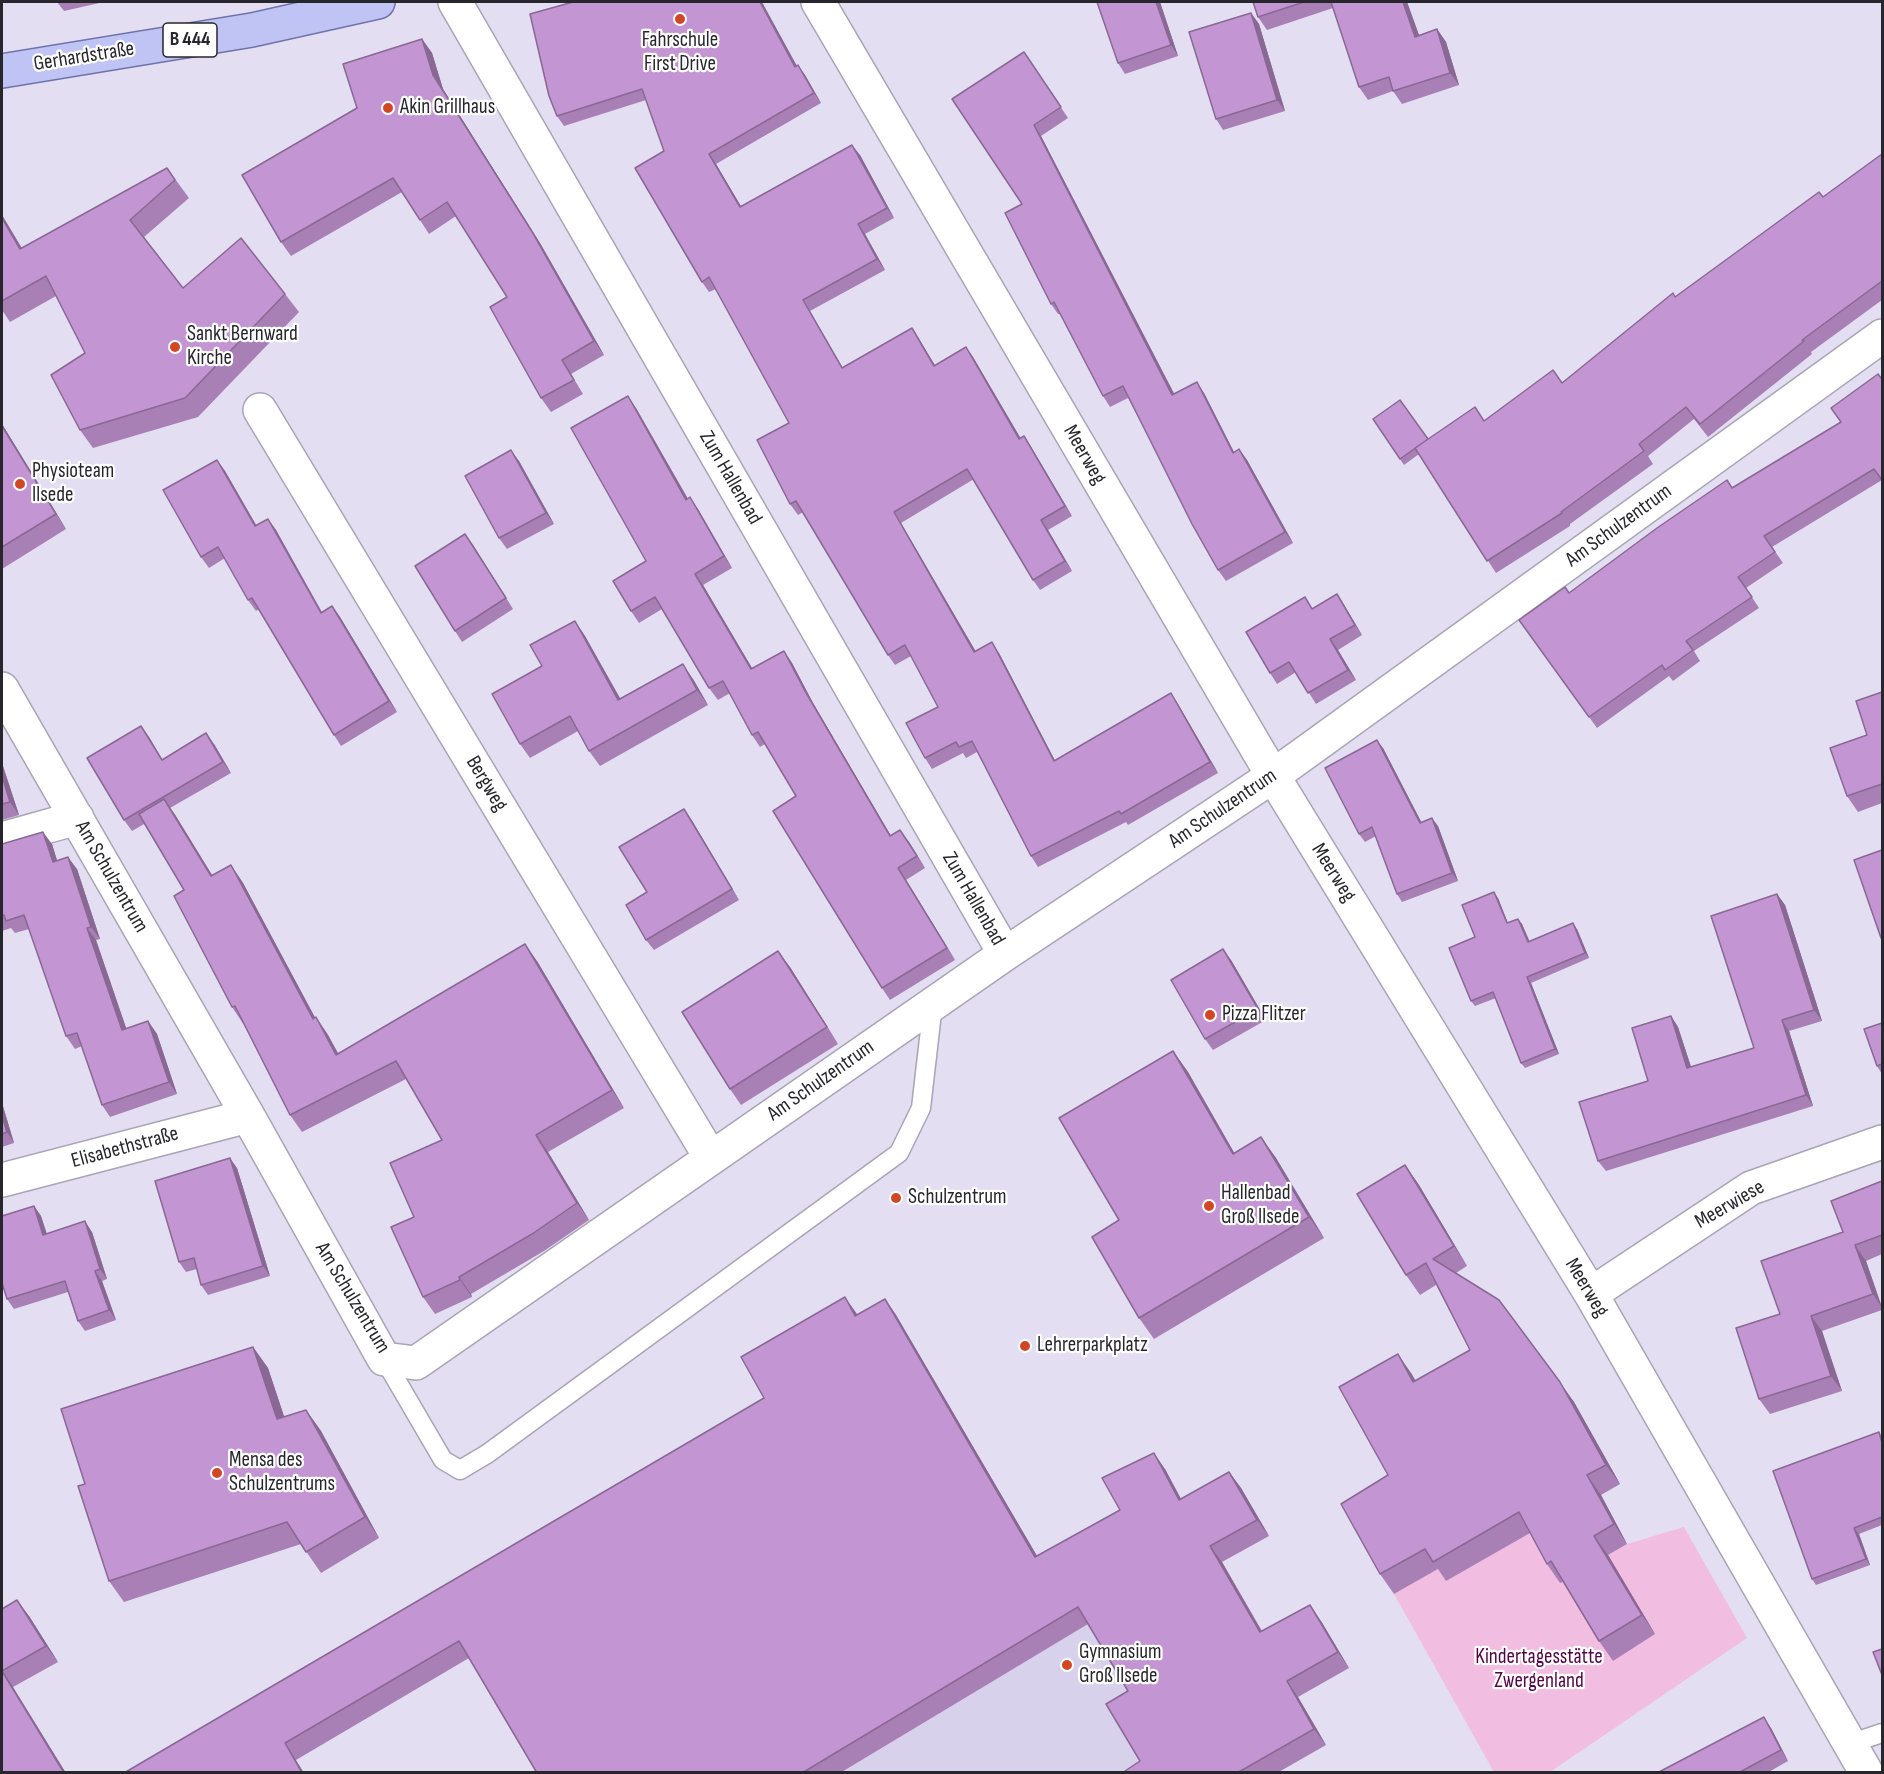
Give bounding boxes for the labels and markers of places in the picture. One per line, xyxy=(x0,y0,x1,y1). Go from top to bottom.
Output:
marker: Fahrschule First Drive xyxy=(673,12,687,26)
place label: Fahrschule First Drive xyxy=(642,28,718,78)
place label: Akin Grillhaus xyxy=(400,95,495,121)
marker: Akin Grillhaus xyxy=(381,101,395,115)
place label: Sankt Bernward Kirche xyxy=(187,322,298,372)
marker: Sankt Bernward Kirche xyxy=(168,340,182,354)
place label: Physioteam Ilsede xyxy=(32,459,114,509)
marker: Physioteam Ilsede xyxy=(13,477,27,491)
place label: Pizza Flitzer xyxy=(1222,1002,1306,1028)
marker: Pizza Flitzer xyxy=(1203,1008,1217,1022)
place label: Hallenbad Groß Ilsede xyxy=(1221,1181,1299,1231)
place label: Schulzentrum xyxy=(908,1185,1007,1211)
marker: Schulzentrum xyxy=(889,1191,903,1205)
marker: Hallenbad Groß Ilsede xyxy=(1202,1199,1216,1213)
place label: Lehrerparkplatz xyxy=(1037,1333,1148,1359)
marker: Lehrerparkplatz xyxy=(1018,1339,1032,1353)
place label: Mensa des Schulzentrums xyxy=(229,1448,335,1498)
marker: Mensa des Schulzentrums xyxy=(210,1466,224,1480)
place label: Gymnasium Groß Ilsede xyxy=(1079,1640,1162,1690)
marker: Gymnasium Groß Ilsede xyxy=(1060,1658,1074,1672)

